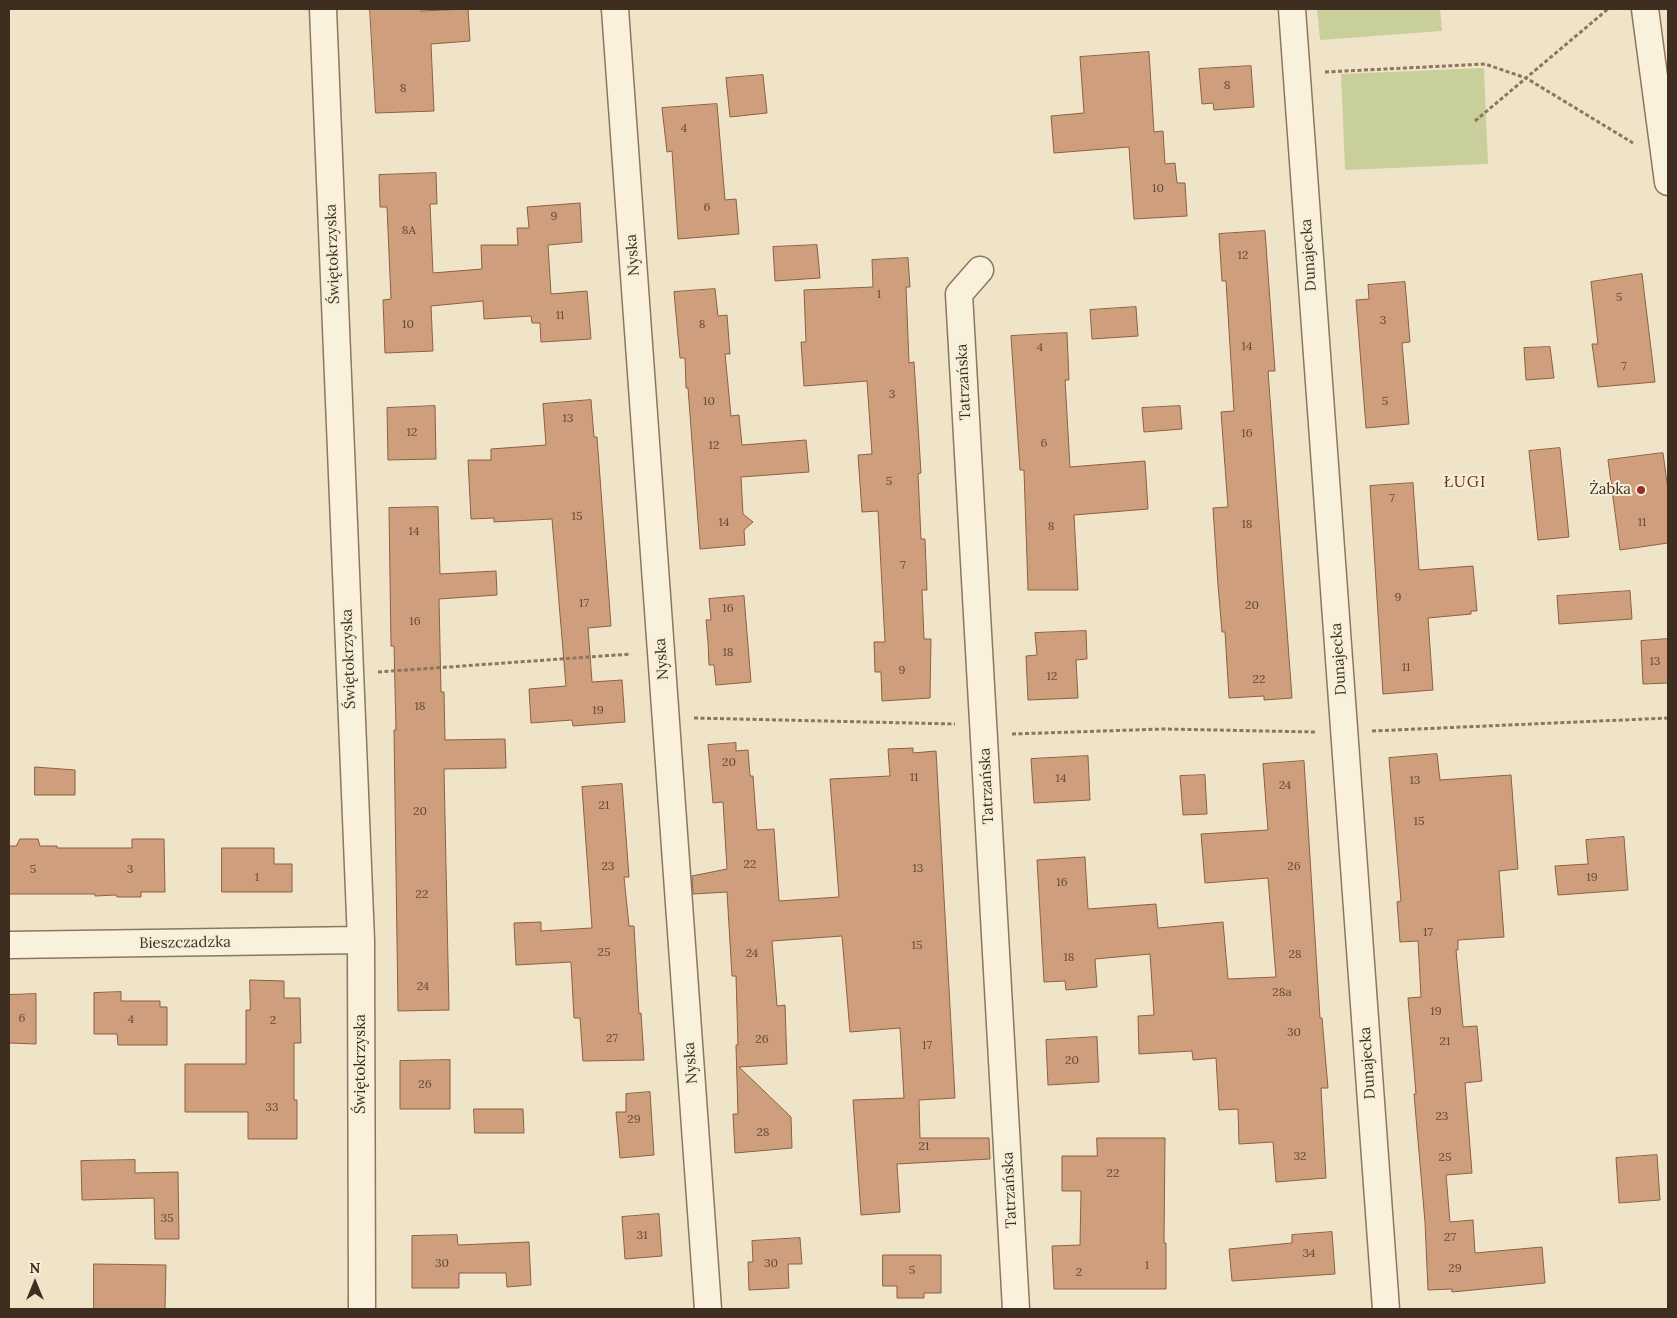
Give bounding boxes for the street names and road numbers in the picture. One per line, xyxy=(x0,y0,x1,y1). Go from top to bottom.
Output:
street label: Świętokrzyska xyxy=(322,204,344,304)
street label: Dunajecka xyxy=(1297,218,1321,292)
street label: Nyska xyxy=(623,233,643,277)
street label: Tatrzańska xyxy=(953,343,975,421)
street label: Świętokrzyska xyxy=(338,609,360,709)
street label: Dunajecka xyxy=(1327,622,1351,696)
street label: Nyska xyxy=(652,637,672,681)
street label: Tatrzańska xyxy=(976,747,998,825)
street label: Bieszczadzka xyxy=(139,933,231,953)
street label: Świętokrzyska xyxy=(352,1014,370,1114)
street label: Dunajecka xyxy=(1356,1026,1380,1100)
street label: Nyska xyxy=(681,1041,701,1085)
street label: Tatrzańska xyxy=(999,1151,1021,1229)

